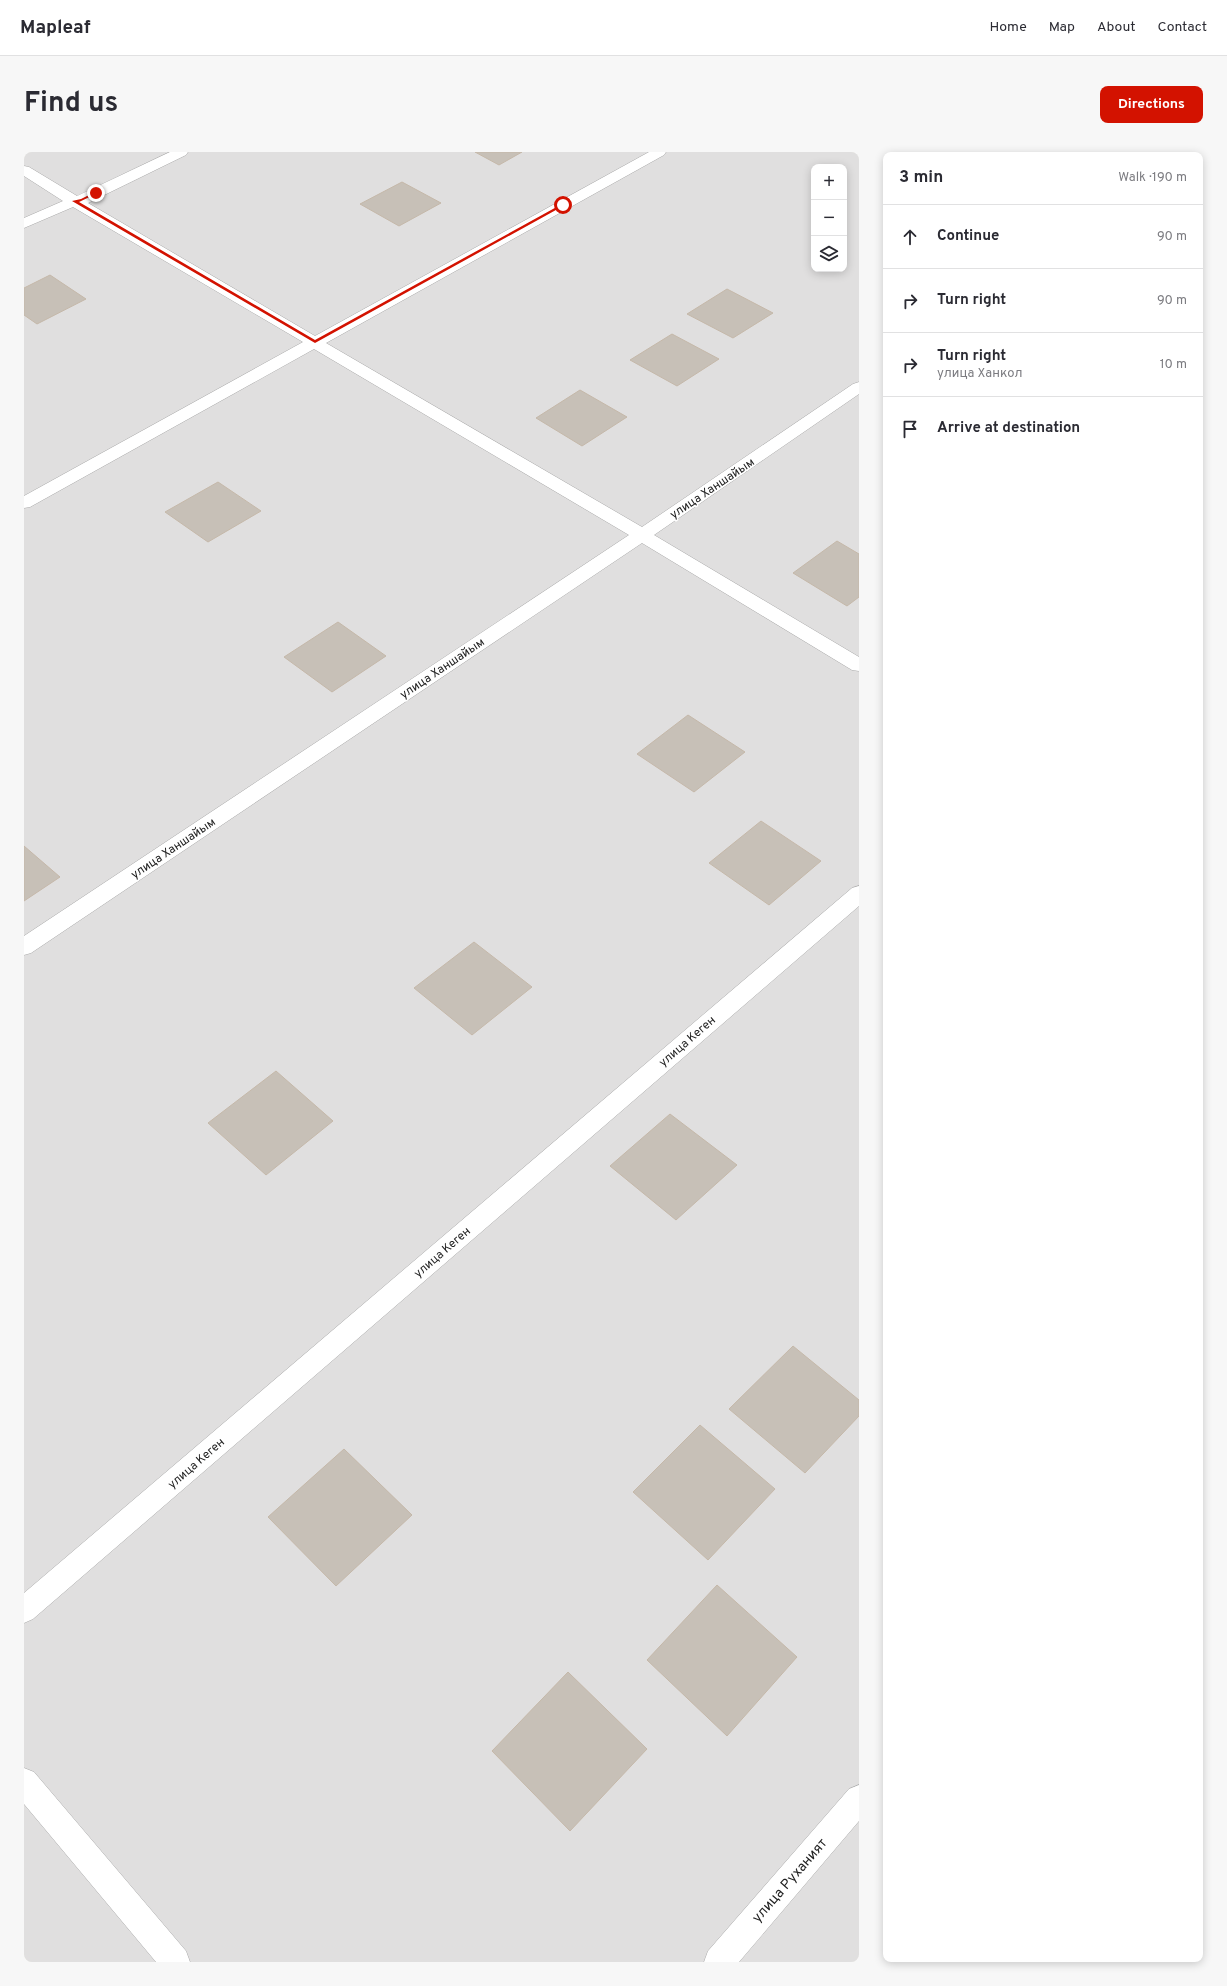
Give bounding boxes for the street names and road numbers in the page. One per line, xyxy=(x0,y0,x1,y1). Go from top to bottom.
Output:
street label: улица Ханшайым xyxy=(667,455,758,523)
street label: улица Ханшайым xyxy=(397,635,488,703)
street label: улица Ханшайым xyxy=(128,815,219,883)
street label: улица Кеген xyxy=(656,1013,719,1071)
street label: улица Кеген xyxy=(411,1224,474,1282)
street label: улица Кеген xyxy=(165,1435,228,1493)
street label: улица Руханият xyxy=(749,1835,831,1927)

